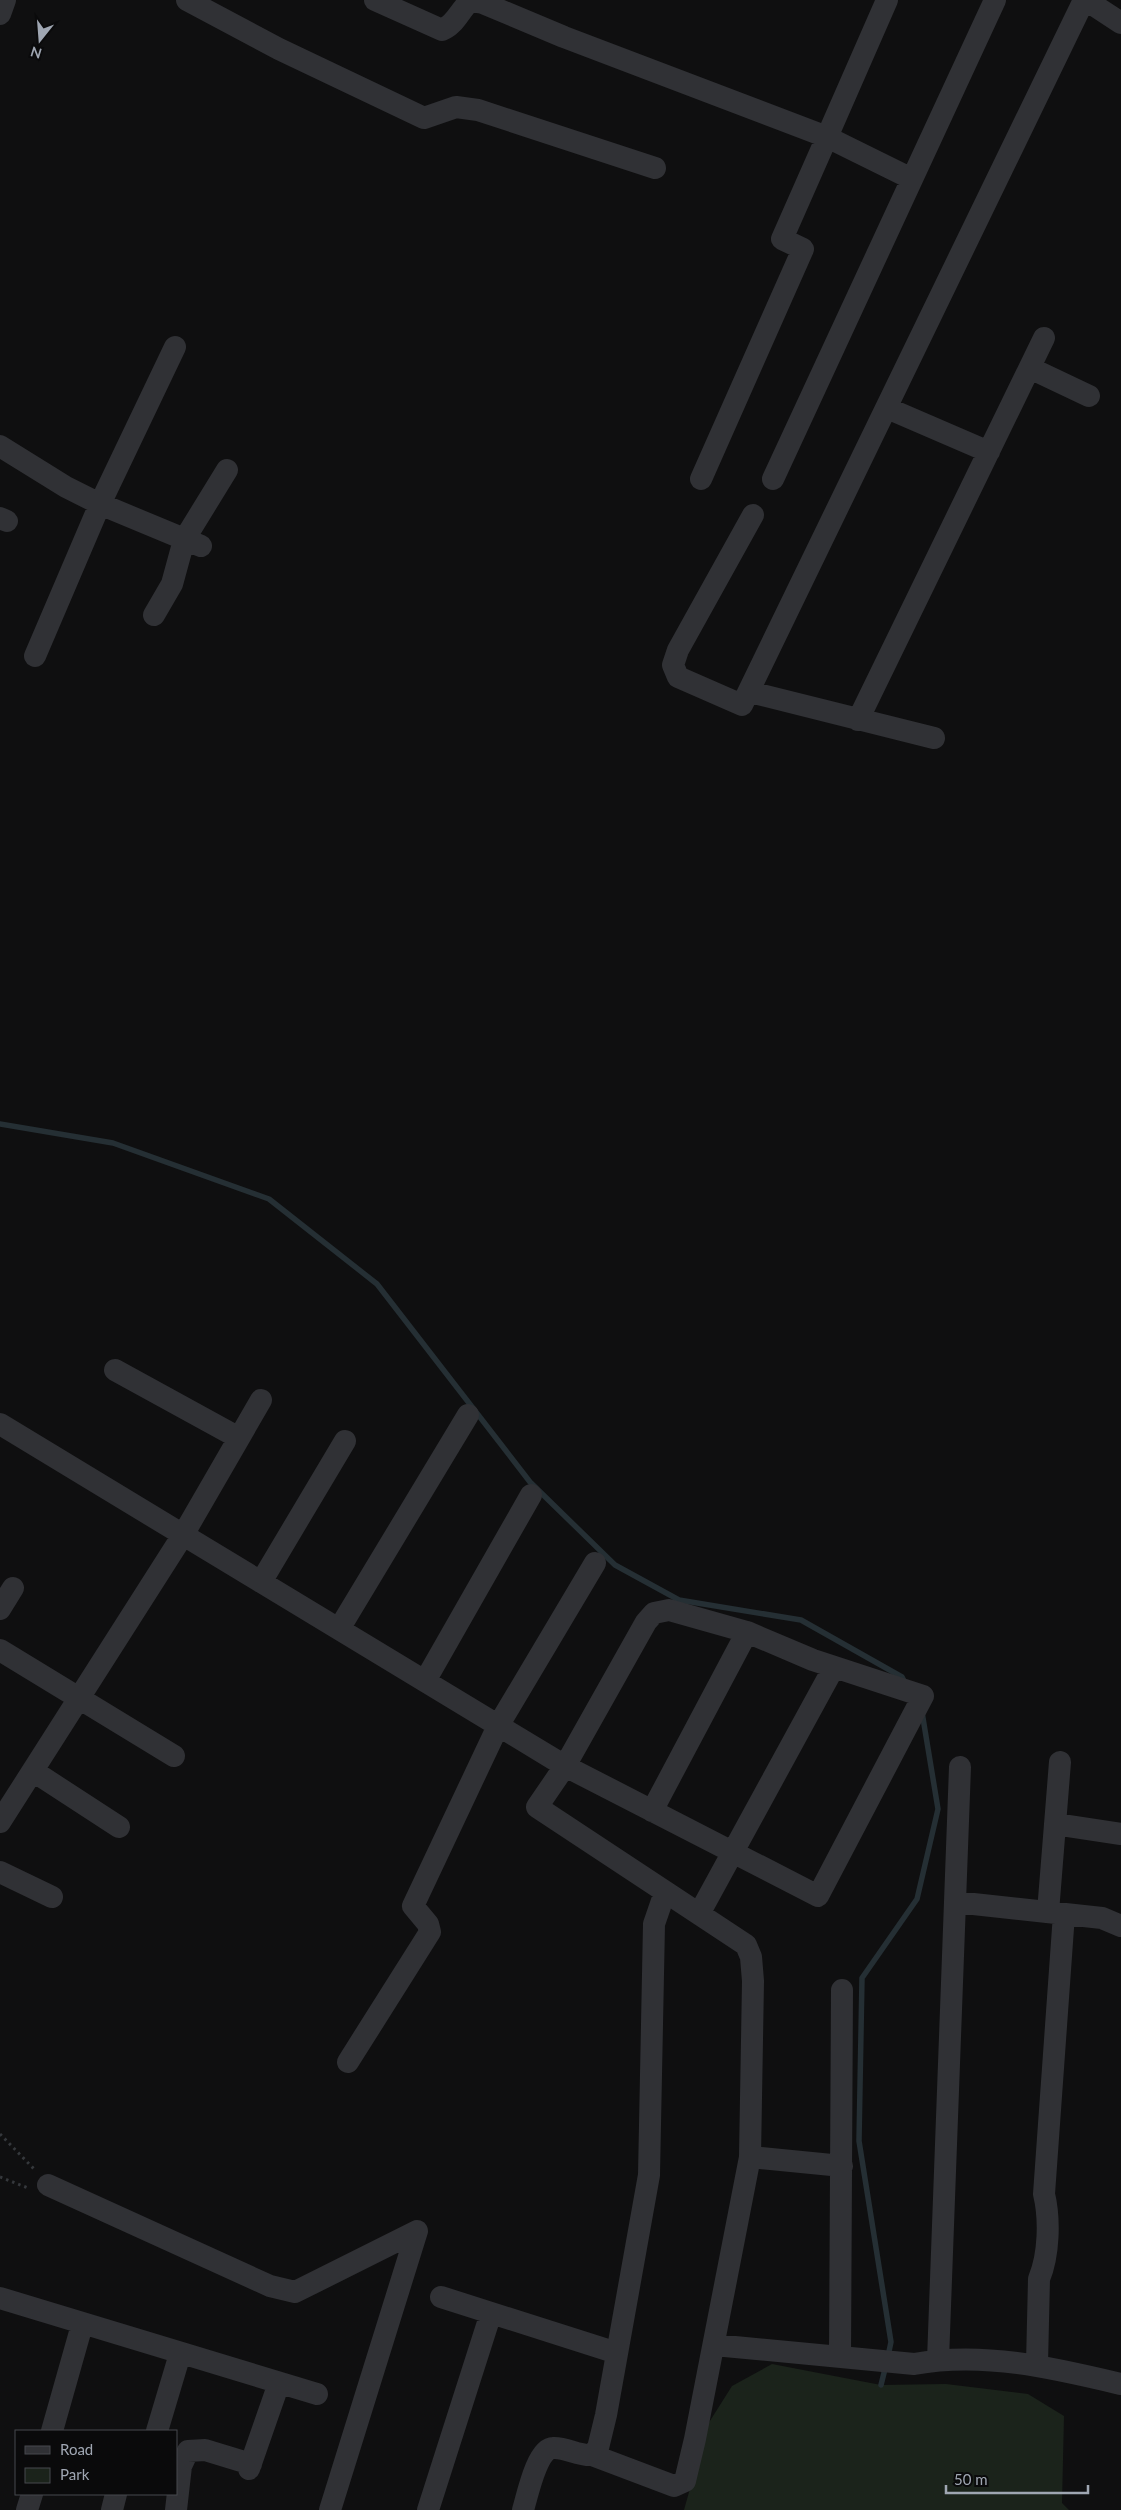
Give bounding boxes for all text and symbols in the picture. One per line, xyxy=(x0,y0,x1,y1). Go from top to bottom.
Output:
north arrow xyxy=(15,15,65,65)
text: N xyxy=(28,43,44,63)
legend xyxy=(15,2430,178,2495)
text: Road xyxy=(60,2440,93,2458)
scale bar xyxy=(946,2462,1088,2494)
text: Park xyxy=(60,2465,90,2483)
text: 50 m xyxy=(954,2470,988,2488)

